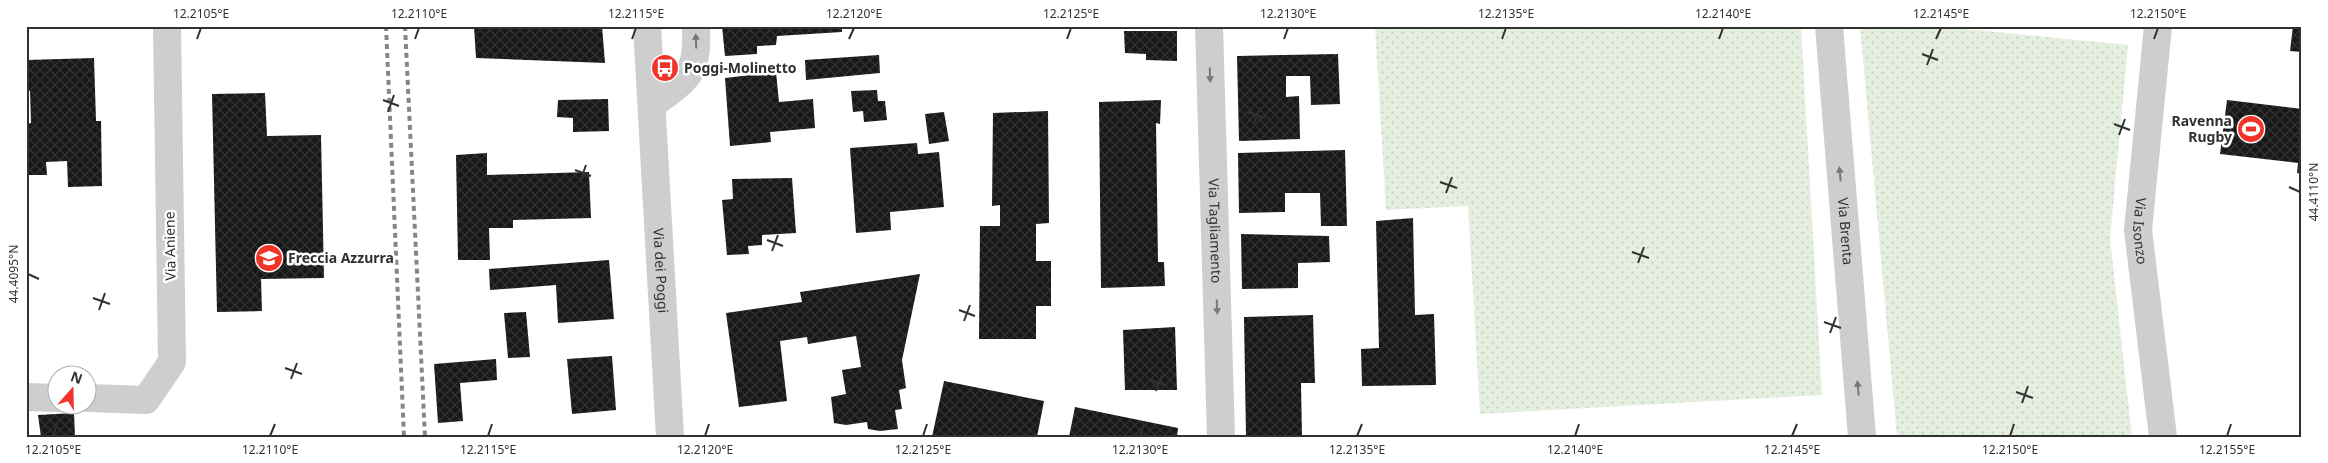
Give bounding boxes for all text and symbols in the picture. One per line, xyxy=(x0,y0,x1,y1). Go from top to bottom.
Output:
text: 12.2105°E xyxy=(173,5,229,22)
text: 12.2110°E xyxy=(391,5,447,22)
text: 12.2115°E xyxy=(608,5,664,22)
text: 12.2120°E xyxy=(826,5,882,22)
text: 12.2125°E xyxy=(1043,5,1099,22)
text: 12.2130°E xyxy=(1260,5,1316,22)
text: 12.2135°E xyxy=(1478,5,1534,22)
text: 12.2140°E xyxy=(1695,5,1751,22)
text: 12.2145°E xyxy=(1913,5,1969,22)
text: 12.2150°E xyxy=(2130,5,2186,22)
one-way arrow xyxy=(692,33,700,49)
bus stop icon: Poggi-Molinetto xyxy=(650,53,680,83)
place label: Poggi-Molinetto xyxy=(684,58,797,77)
one-way arrow xyxy=(1207,67,1215,83)
place label: Ravenna Rugby xyxy=(2171,111,2232,146)
sports icon: Ravenna Rugby xyxy=(2236,114,2266,144)
text: 44.4110°N xyxy=(2305,163,2322,221)
one-way arrow xyxy=(1836,166,1844,182)
street label: Via Tagliamento xyxy=(1204,178,1227,284)
street label: Via Brenta xyxy=(1834,197,1858,266)
street label: Via Isonzo xyxy=(2129,197,2152,265)
street label: Via Aniene xyxy=(159,211,180,281)
street label: Via dei Poggi xyxy=(649,228,673,314)
school or university icon: Freccia Azzurra xyxy=(254,243,284,273)
text: 44.4095°N xyxy=(5,245,22,303)
place label: Freccia Azzurra xyxy=(288,248,394,267)
one-way arrow xyxy=(1213,300,1221,316)
north arrow xyxy=(48,366,98,416)
text: N xyxy=(68,366,85,388)
one-way arrow xyxy=(1853,380,1861,396)
text: 12.2105°E xyxy=(25,441,81,458)
text: 12.2110°E xyxy=(242,441,298,458)
text: 12.2115°E xyxy=(460,441,516,458)
text: 12.2120°E xyxy=(677,441,733,458)
text: 12.2125°E xyxy=(895,441,951,458)
text: 12.2130°E xyxy=(1112,441,1168,458)
text: 12.2135°E xyxy=(1329,441,1385,458)
text: 12.2140°E xyxy=(1547,441,1603,458)
text: 12.2145°E xyxy=(1764,441,1820,458)
text: 12.2150°E xyxy=(1982,441,2038,458)
text: 12.2155°E xyxy=(2199,441,2255,458)

